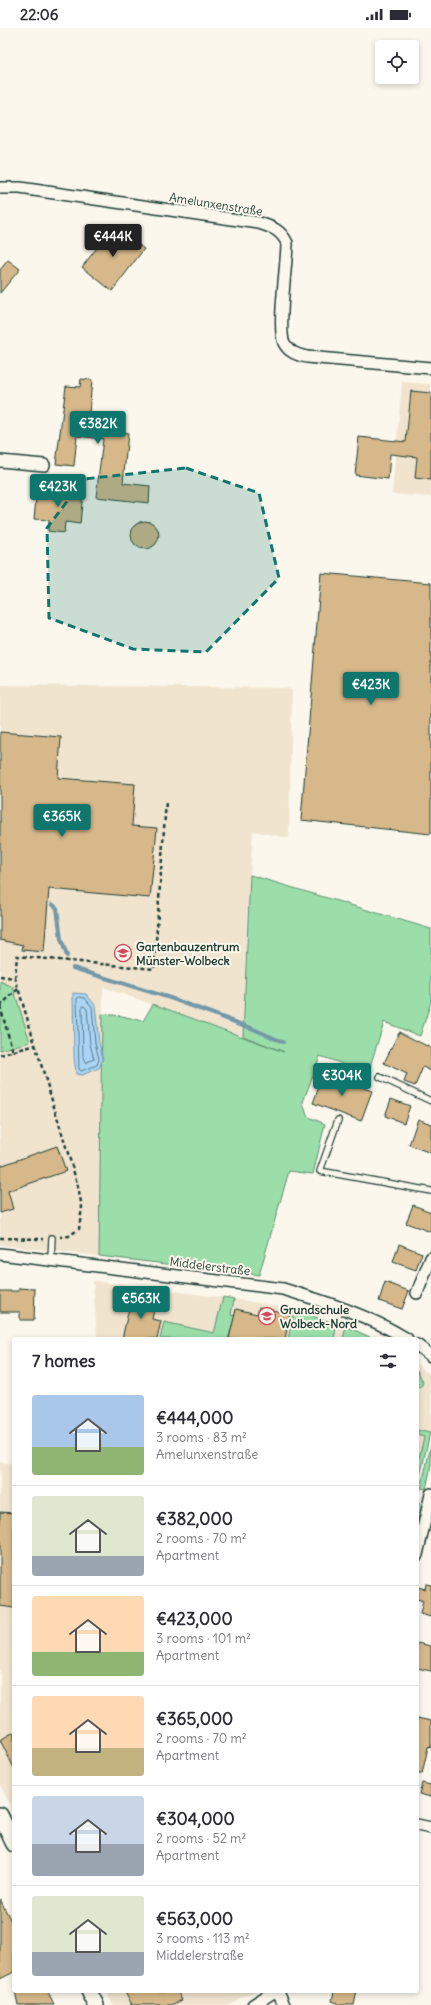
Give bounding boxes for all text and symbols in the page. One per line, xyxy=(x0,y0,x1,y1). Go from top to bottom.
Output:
text: 22:06 xyxy=(20,5,58,24)
map controls xyxy=(375,40,419,84)
button: locate xyxy=(375,40,419,84)
street label: Amelunxenstraße xyxy=(168,189,264,219)
pin: €444K xyxy=(85,224,141,258)
text: €444K xyxy=(94,228,132,245)
pin: €382K xyxy=(70,411,126,445)
text: €382K xyxy=(79,415,117,432)
pin: €423K xyxy=(30,474,86,508)
text: €423K xyxy=(39,478,77,495)
pin: €423K xyxy=(343,672,399,706)
text: €423K xyxy=(352,676,390,693)
pin: €365K xyxy=(34,804,90,838)
text: €365K xyxy=(43,808,81,825)
place label: Gartenbauzentrum Münster-Wolbeck xyxy=(136,939,240,968)
school or university icon: Gartenbauzentrum Münster-Wolbeck xyxy=(113,943,133,963)
pin: €304K xyxy=(314,1063,370,1097)
text: €304K xyxy=(322,1067,362,1084)
street label: Middelerstraße xyxy=(169,1254,251,1278)
pin: €563K xyxy=(113,1286,169,1320)
text: €563K xyxy=(122,1290,160,1307)
place label: Grundschule Wolbeck-Nord xyxy=(280,1302,357,1331)
school or university icon: Grundschule Wolbeck-Nord xyxy=(257,1306,277,1326)
text: 7 homes xyxy=(32,1350,96,1372)
icon: filters xyxy=(377,1350,399,1372)
text: €444,000 xyxy=(156,1407,233,1429)
icon: home xyxy=(64,1411,112,1459)
text: 3 rooms · 83 m² xyxy=(156,1429,247,1446)
text: Amelunxenstraße xyxy=(156,1446,258,1463)
text: €382,000 xyxy=(156,1508,233,1530)
icon: home xyxy=(64,1512,112,1560)
text: 2 rooms · 70 m² xyxy=(156,1530,247,1547)
text: Apartment xyxy=(156,1547,219,1564)
text: €423,000 xyxy=(156,1608,233,1630)
icon: home xyxy=(64,1612,112,1660)
text: 3 rooms · 101 m² xyxy=(156,1630,251,1647)
text: Apartment xyxy=(156,1647,219,1664)
text: €365,000 xyxy=(156,1708,233,1730)
icon: home xyxy=(64,1712,112,1760)
text: 2 rooms · 70 m² xyxy=(156,1730,247,1747)
text: Apartment xyxy=(156,1747,219,1764)
text: €304,000 xyxy=(156,1808,235,1830)
icon: home xyxy=(64,1812,112,1860)
text: 2 rooms · 52 m² xyxy=(156,1830,246,1847)
text: Apartment xyxy=(156,1847,219,1864)
text: €563,000 xyxy=(156,1908,233,1930)
icon: home xyxy=(64,1912,112,1960)
text: 3 rooms · 113 m² xyxy=(156,1930,250,1947)
text: Middelerstraße xyxy=(156,1947,244,1964)

